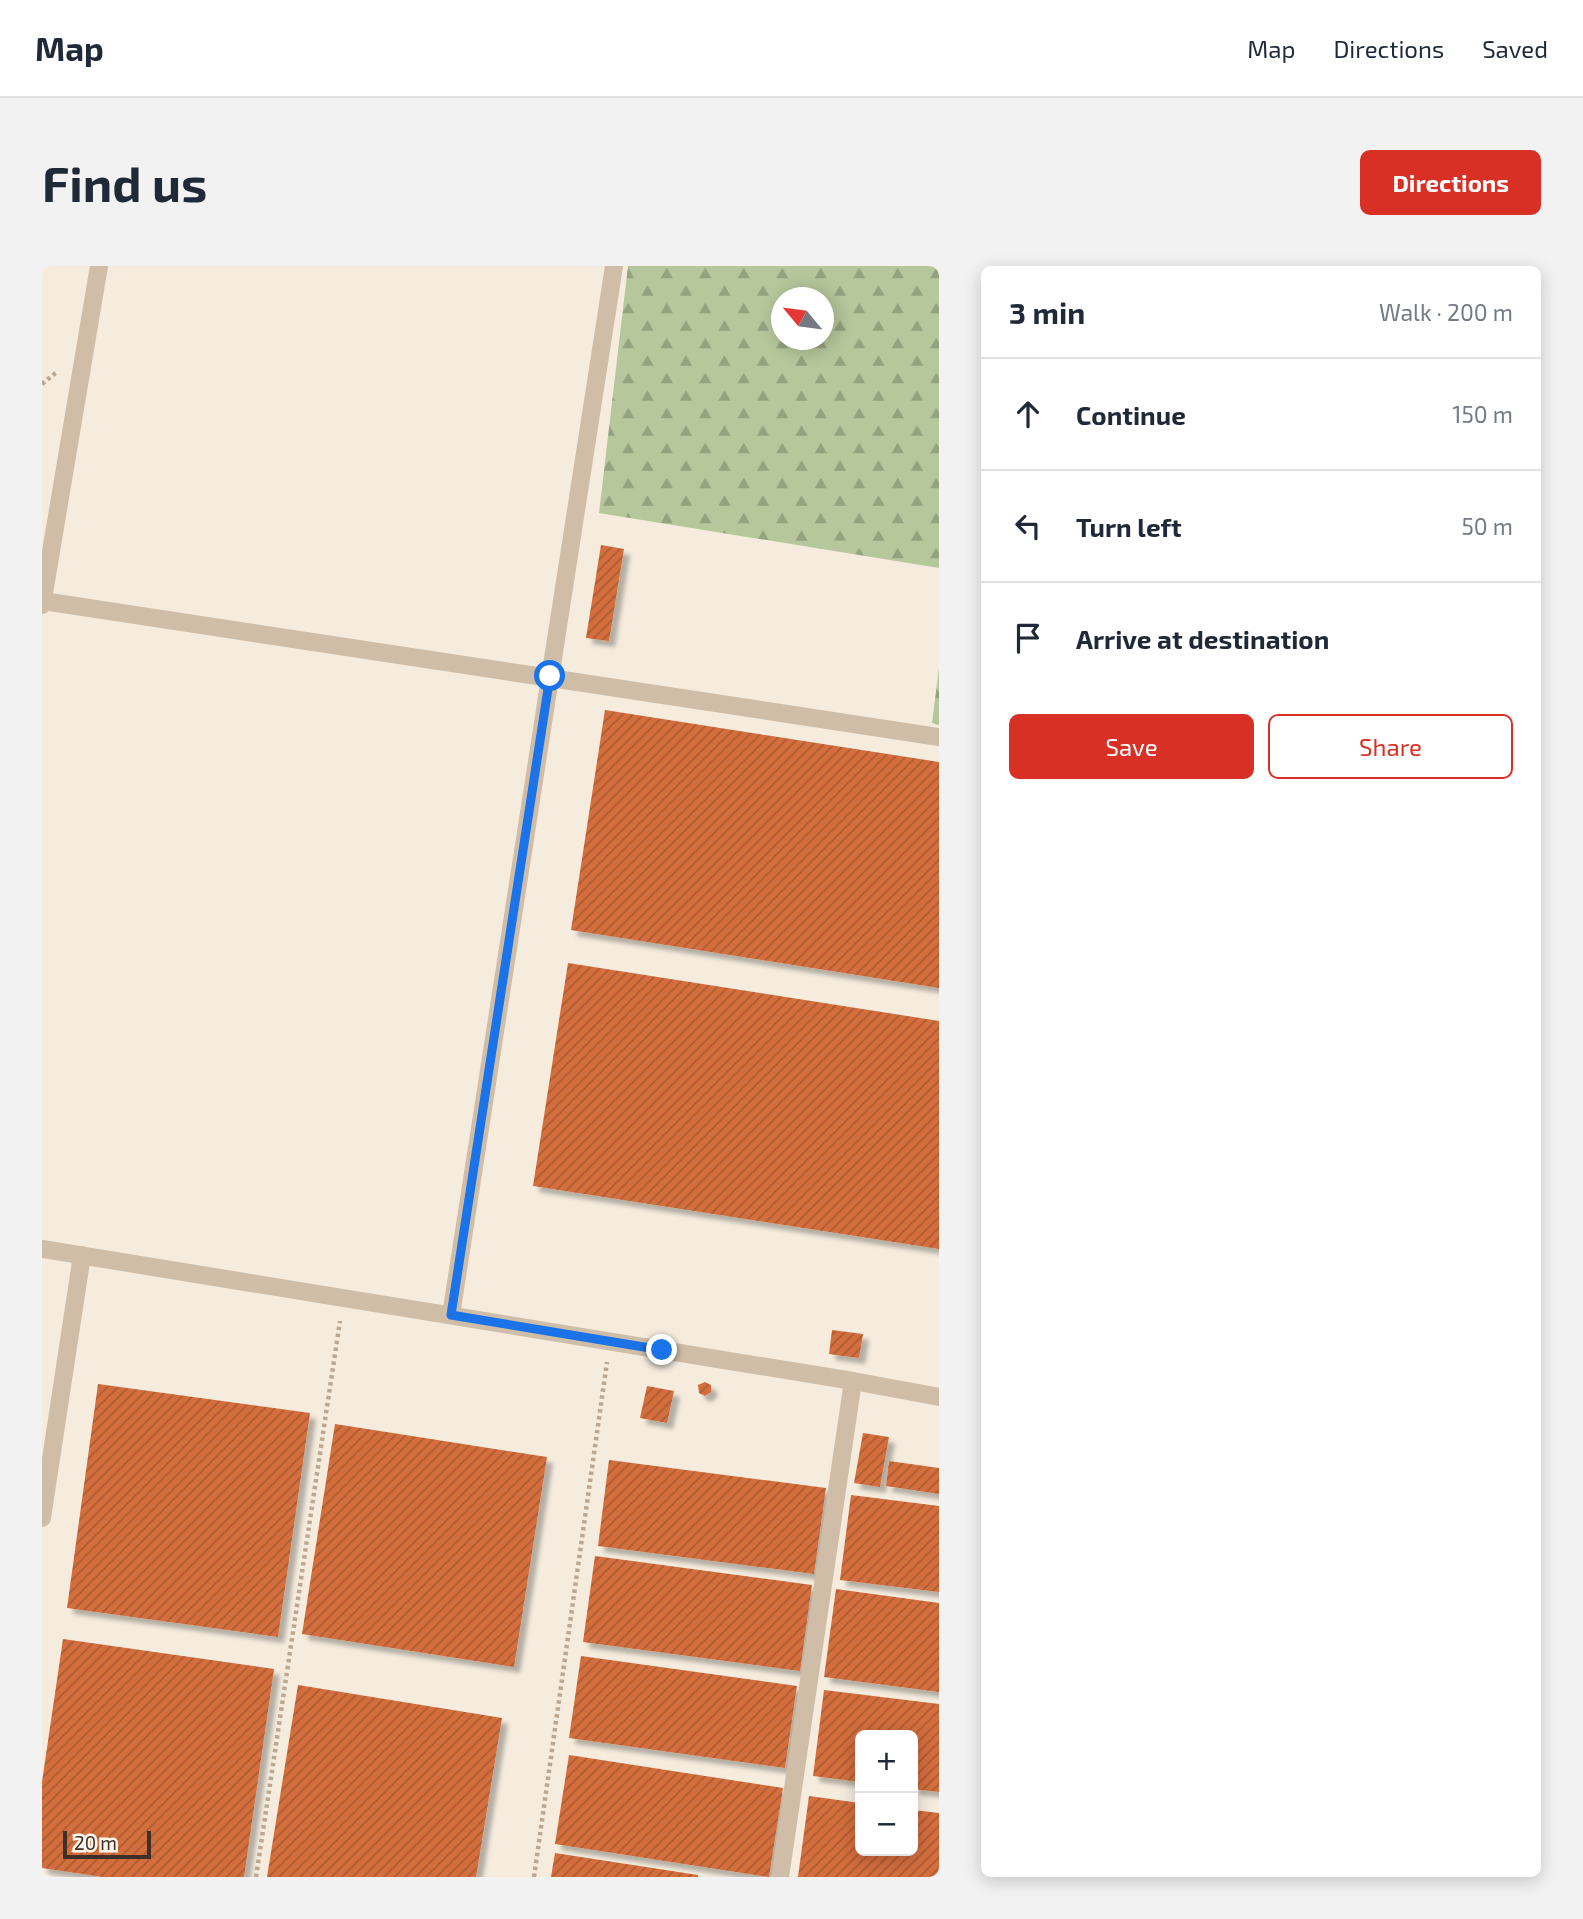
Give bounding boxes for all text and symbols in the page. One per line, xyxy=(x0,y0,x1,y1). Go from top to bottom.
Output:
text: Map xyxy=(35,28,104,68)
text: Map xyxy=(1247,34,1295,63)
text: Directions xyxy=(1333,34,1444,63)
text: Saved xyxy=(1482,34,1548,63)
button: Directions xyxy=(1360,150,1541,215)
text: Find us xyxy=(42,153,207,212)
north arrow xyxy=(771,287,834,350)
text: 3 min xyxy=(1009,294,1085,330)
text: Walk · 200 m xyxy=(1379,298,1513,326)
icon: ahead xyxy=(1009,395,1047,433)
text: Continue xyxy=(1076,399,1186,430)
text: 150 m xyxy=(1452,400,1513,428)
icon: left xyxy=(1009,507,1047,545)
text: Turn left xyxy=(1076,511,1182,542)
text: 50 m xyxy=(1462,512,1513,540)
icon: arrive xyxy=(1009,619,1047,657)
text: Arrive at destination xyxy=(1076,623,1329,654)
route start xyxy=(534,660,565,691)
button: Save xyxy=(1009,714,1254,779)
button: Share xyxy=(1268,714,1513,779)
route end xyxy=(646,1334,677,1365)
map controls xyxy=(855,1730,918,1856)
button: + xyxy=(855,1730,918,1793)
button: − xyxy=(855,1793,918,1856)
scale bar xyxy=(63,1828,150,1860)
text: 20 m xyxy=(74,1831,117,1854)

